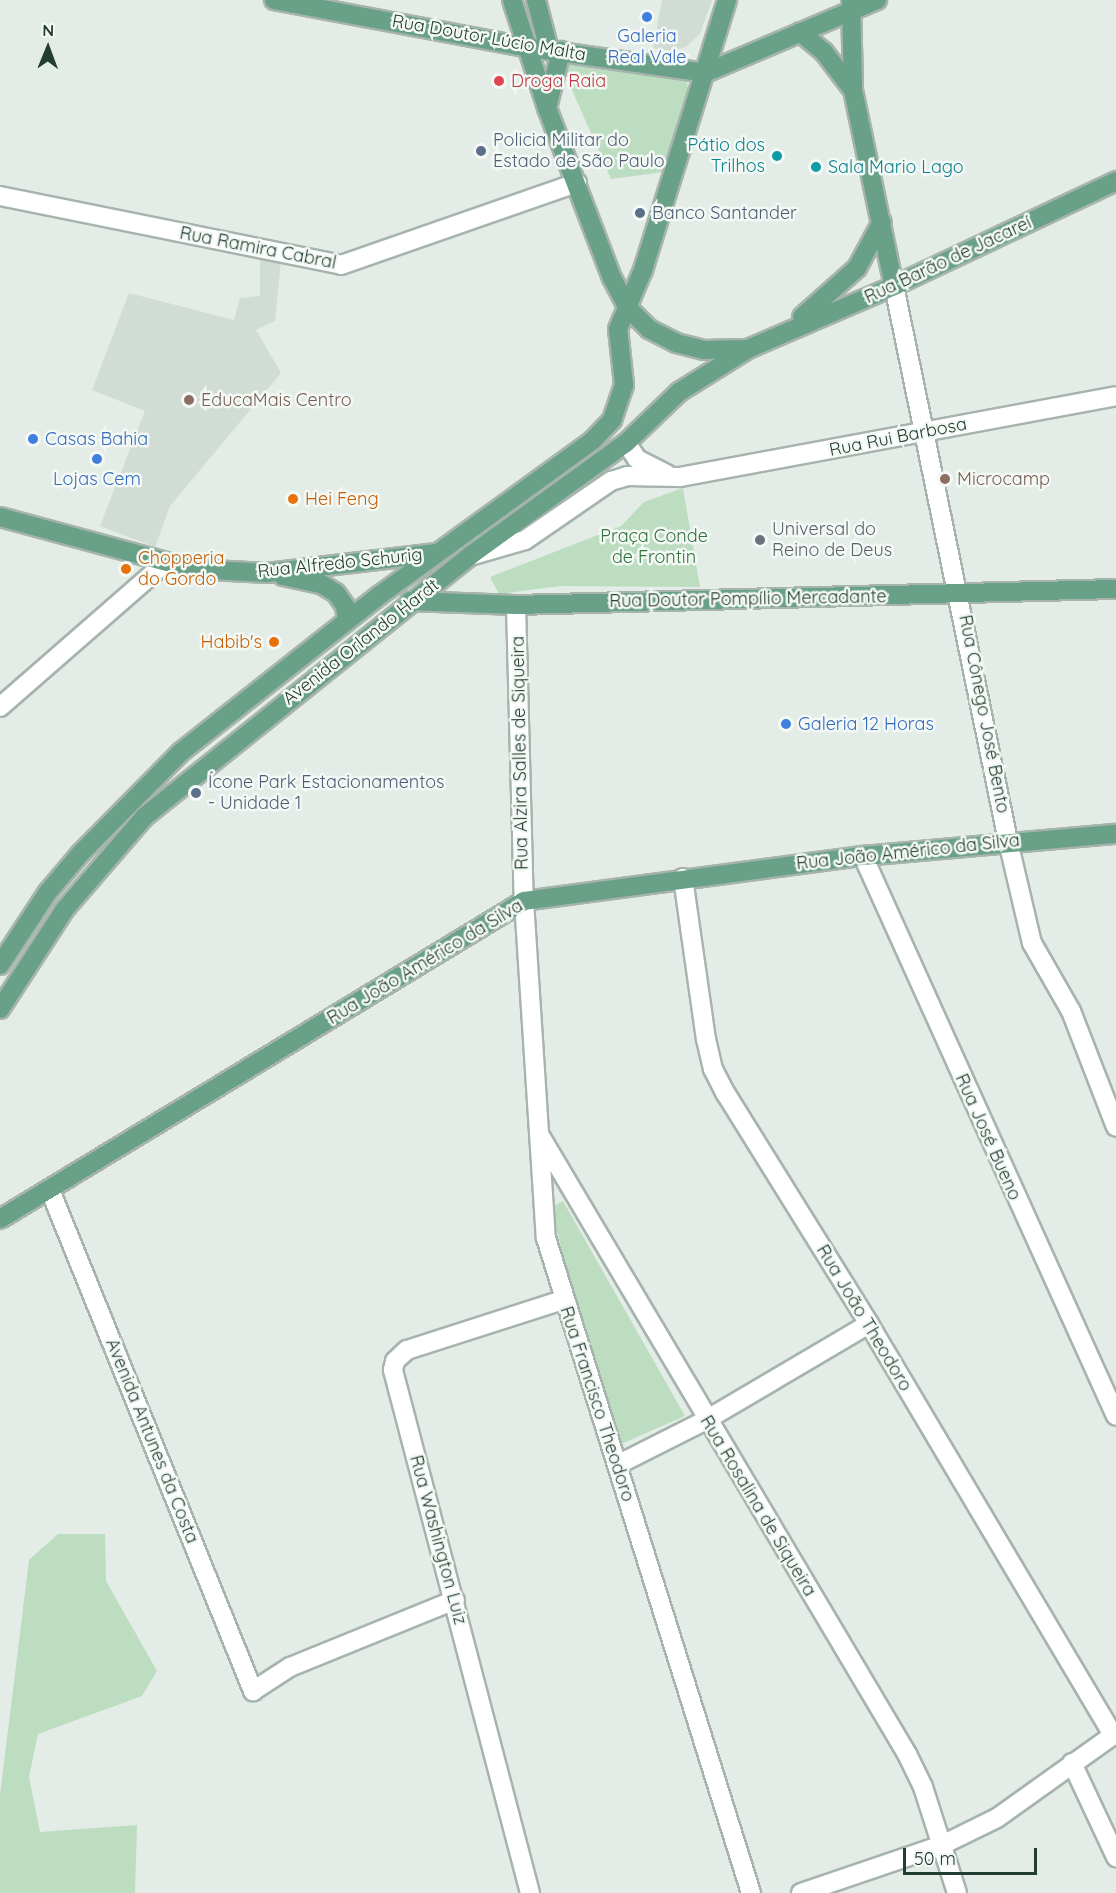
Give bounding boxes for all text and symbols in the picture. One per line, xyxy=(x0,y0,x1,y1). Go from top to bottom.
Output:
street label: Rua Doutor Lúcio Malta xyxy=(390,10,588,66)
marker: Galeria Real Vale xyxy=(640,10,654,24)
north arrow xyxy=(18,18,78,78)
text: N xyxy=(42,20,54,40)
place label: Galeria Real Vale xyxy=(608,26,686,68)
place label: Droga Raia xyxy=(511,70,606,92)
marker: Droga Raia xyxy=(492,74,506,88)
place label: Policia Militar do Estado de São Paulo xyxy=(493,130,665,172)
place label: Pátio dos Trilhos xyxy=(687,135,765,178)
marker: Policia Militar do Estado de São Paulo xyxy=(474,144,488,158)
marker: Pátio dos Trilhos xyxy=(770,149,784,163)
place label: Sala Mario Lago xyxy=(828,156,964,178)
marker: Sala Mario Lago xyxy=(809,160,823,174)
place label: Banco Santander xyxy=(652,202,797,224)
marker: Banco Santander xyxy=(633,206,647,220)
street label: Rua Barão de Jacareí xyxy=(861,212,1035,308)
street label: Rua Ramira Cabral xyxy=(178,222,338,274)
place label: EducaMais Centro xyxy=(201,389,352,411)
marker: EducaMais Centro xyxy=(182,393,196,407)
street label: Rua Rui Barbosa xyxy=(827,413,969,461)
place label: Casas Bahia xyxy=(45,428,148,450)
marker: Casas Bahia xyxy=(26,432,40,446)
marker: Lojas Cem xyxy=(90,452,104,466)
place label: Lojas Cem xyxy=(53,468,141,490)
place label: Microcamp xyxy=(957,468,1050,490)
marker: Microcamp xyxy=(938,472,952,486)
place label: Hei Feng xyxy=(305,488,379,510)
marker: Hei Feng xyxy=(286,492,300,506)
place label: Universal do Reino de Deus xyxy=(772,519,892,562)
park label: Praça Conde de Frontin xyxy=(600,526,708,568)
marker: Universal do Reino de Deus xyxy=(753,533,767,547)
street label: Rua Alfredo Schurig xyxy=(257,544,423,582)
place label: Chopperia do Gordo xyxy=(138,548,225,590)
marker: Chopperia do Gordo xyxy=(119,562,133,576)
street label: Avenida Orlando Hardt xyxy=(279,574,443,710)
street label: Rua Doutor Pompílio Mercadante xyxy=(609,586,887,612)
street label: Rua Cônego José Bento xyxy=(954,613,1014,815)
place label: Habib's xyxy=(201,631,262,653)
marker: Habib's xyxy=(267,635,281,649)
street label: Rua Alzira Salles de Siqueira xyxy=(507,636,533,870)
place label: Galeria 12 Horas xyxy=(798,713,934,735)
marker: Galeria 12 Horas xyxy=(779,717,793,731)
place label: Ícone Park Estacionamentos - Unidade 1 xyxy=(208,772,445,814)
marker: Ícone Park Estacionamentos - Unidade 1 xyxy=(189,786,203,800)
street label: Rua João Américo da Silva xyxy=(795,830,1021,874)
street label: Rua João Américo da Silva xyxy=(323,895,527,1029)
street label: Rua José Bueno xyxy=(950,1070,1026,1204)
street label: Rua João Theodoro xyxy=(812,1241,916,1395)
street label: Rua Francisco Theodoro xyxy=(555,1304,639,1504)
street label: Avenida Antunes da Costa xyxy=(101,1335,203,1547)
street label: Rua Rosalina de Siqueira xyxy=(695,1412,821,1600)
street label: Rua Washington Luiz xyxy=(405,1453,471,1627)
scale bar xyxy=(906,1836,1040,1874)
text: 50 m xyxy=(914,1847,956,1870)

